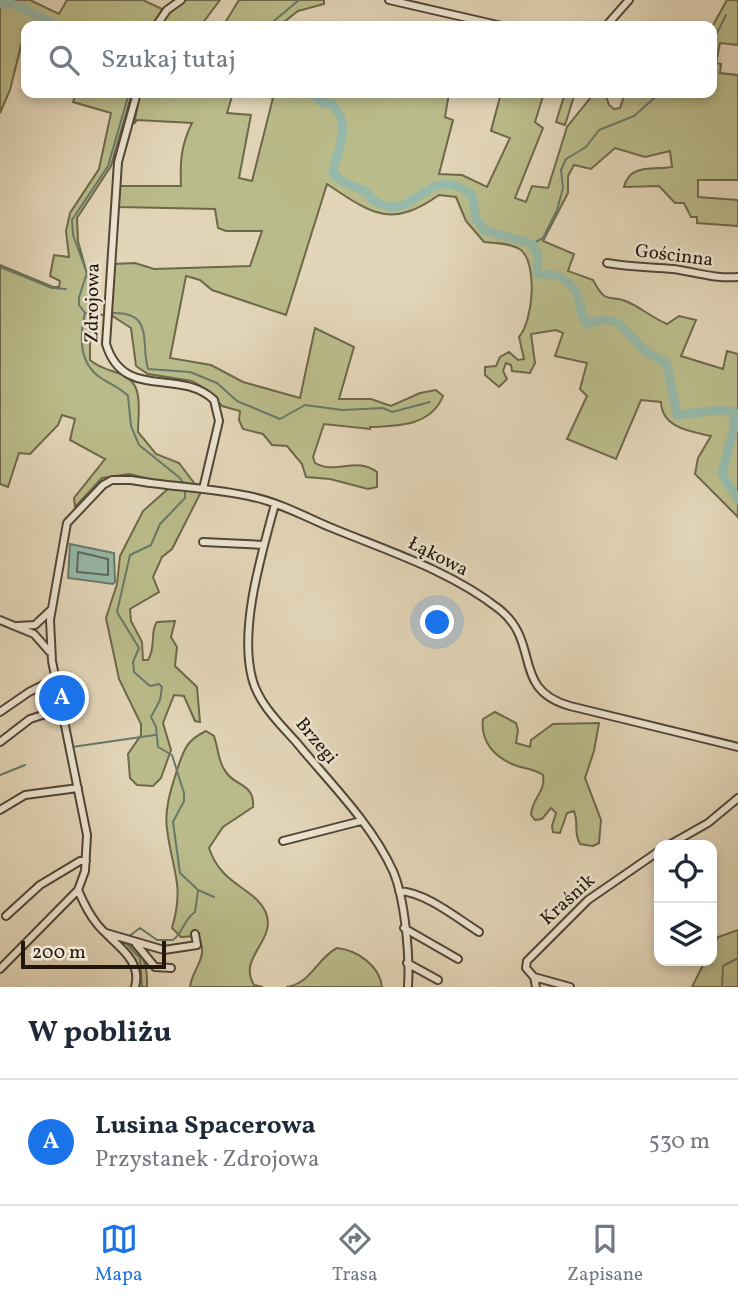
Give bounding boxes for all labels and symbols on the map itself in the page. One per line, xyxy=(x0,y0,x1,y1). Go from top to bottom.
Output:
street label: Gościnna xyxy=(633,238,715,274)
street label: Zdrojowa xyxy=(79,263,107,343)
street label: Łąkowa xyxy=(403,531,473,583)
your location xyxy=(420,605,454,639)
pin: A xyxy=(39,672,85,724)
street label: Brzegi xyxy=(289,712,343,770)
street label: Kraśnik xyxy=(535,868,601,932)
scale bar xyxy=(21,938,166,970)

